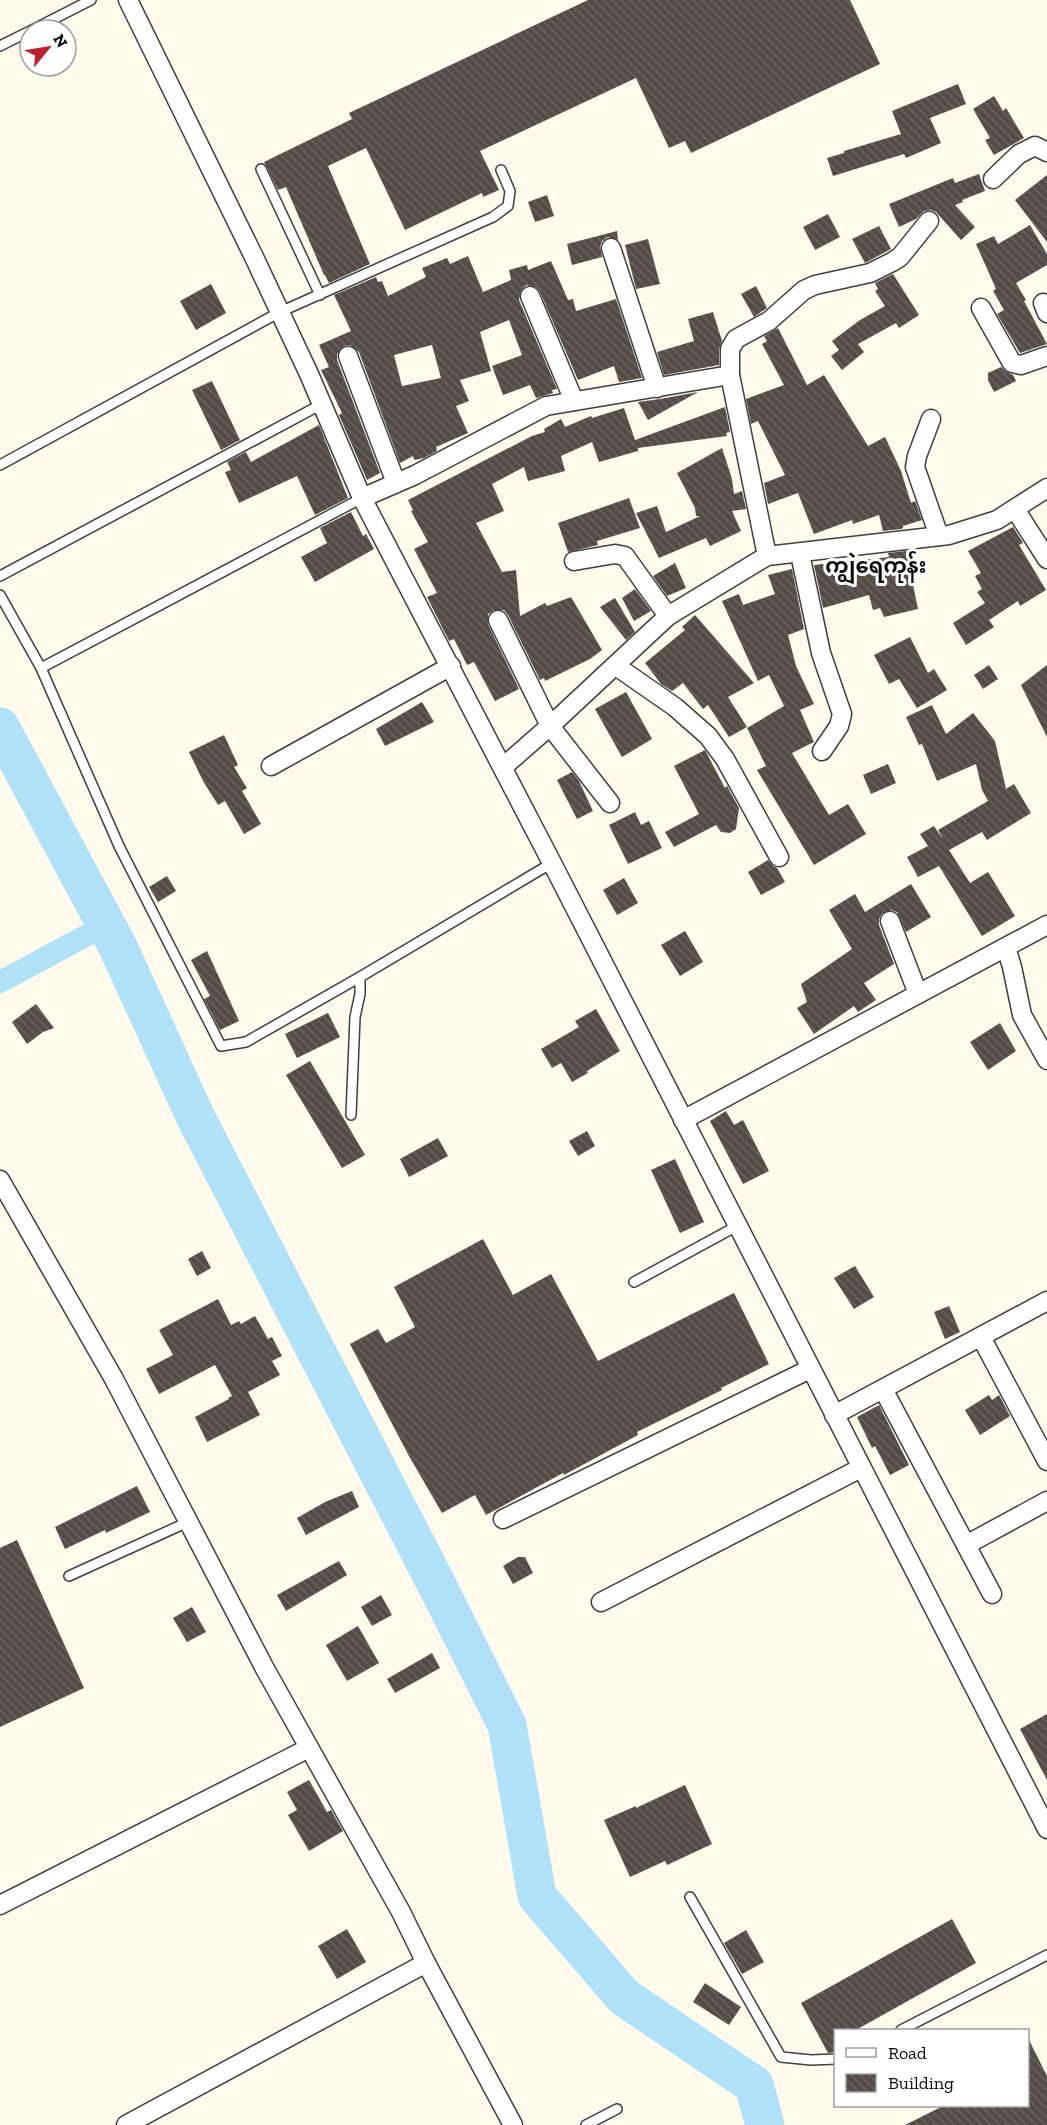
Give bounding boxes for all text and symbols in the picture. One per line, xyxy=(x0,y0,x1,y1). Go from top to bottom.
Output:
north arrow xyxy=(18,18,78,78)
text: N xyxy=(49,31,72,51)
district label: ကျွဲရေကုန်း xyxy=(825,550,927,585)
legend xyxy=(834,2029,1029,2107)
text: Road xyxy=(888,2042,927,2064)
text: Building xyxy=(888,2072,954,2094)

